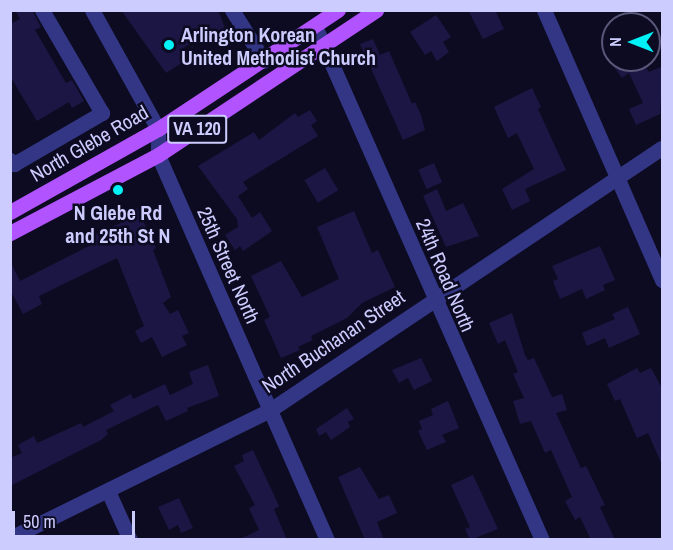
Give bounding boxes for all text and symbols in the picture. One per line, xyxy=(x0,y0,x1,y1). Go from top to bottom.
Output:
north arrow xyxy=(601,12,661,72)
place label: Arlington Korean United Methodist Church xyxy=(181,22,376,69)
text: N xyxy=(604,37,626,47)
marker: Arlington Korean United Methodist Church xyxy=(162,38,176,52)
street label: North Glebe Road xyxy=(26,100,152,186)
road number: VA 120 xyxy=(166,114,228,144)
marker: N Glebe Rd and 25th St N xyxy=(111,183,125,197)
place label: N Glebe Rd and 25th St N xyxy=(66,200,170,247)
street label: 25th Street North xyxy=(193,203,265,327)
street label: 24th Road North xyxy=(411,215,481,335)
street label: North Buchanan Street xyxy=(257,284,409,398)
scale bar xyxy=(15,499,138,537)
text: 50 m xyxy=(23,509,56,534)

